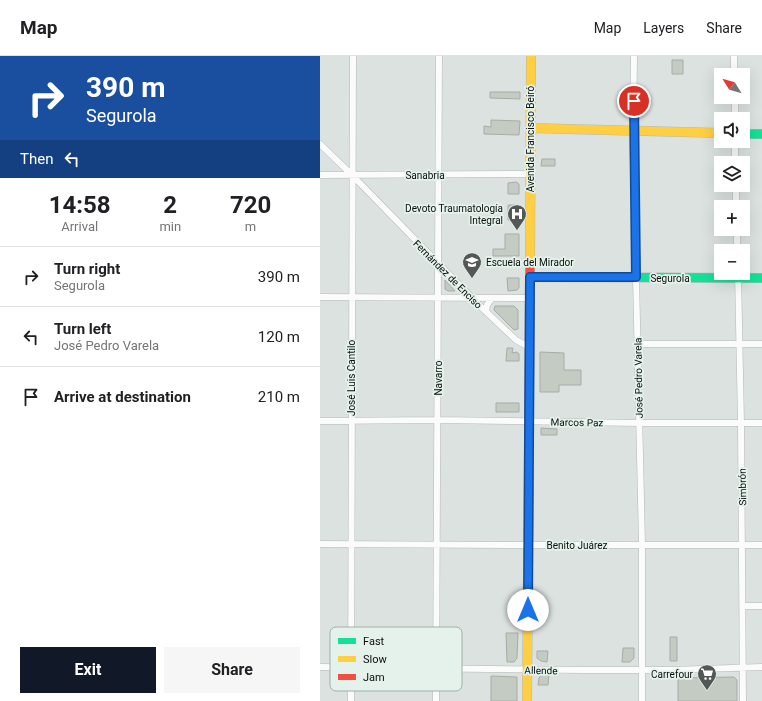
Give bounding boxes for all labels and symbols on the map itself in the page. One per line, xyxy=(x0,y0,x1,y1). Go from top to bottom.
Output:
north arrow xyxy=(714,68,750,104)
pin xyxy=(617,84,651,118)
street label: Avenida Francisco Beiró xyxy=(525,85,536,192)
street label: Sanabria xyxy=(405,170,445,181)
place label: Devoto Traumatología Integral xyxy=(405,203,503,226)
hospital icon: Devoto Traumatología Integral xyxy=(506,203,528,231)
street label: Fernández de Enciso xyxy=(411,238,484,311)
school or university icon: Escuela del Mirador xyxy=(461,251,483,279)
place label: Escuela del Mirador xyxy=(486,257,574,268)
street label: Segurola xyxy=(650,273,690,284)
street label: José Pedro Varela xyxy=(632,337,645,419)
street label: José Luis Cantilo xyxy=(346,340,357,416)
street label: Navarro xyxy=(433,360,444,396)
street label: Marcos Paz xyxy=(551,417,603,428)
street label: Simbrón xyxy=(737,468,748,506)
street label: Benito Juárez xyxy=(547,540,607,551)
position arrow xyxy=(507,589,549,631)
legend xyxy=(330,627,462,691)
text: Fast xyxy=(363,635,385,648)
text: Slow xyxy=(363,653,387,666)
supermarket icon: Carrefour xyxy=(696,663,718,691)
street label: Allende xyxy=(524,665,558,676)
place label: Carrefour xyxy=(651,669,694,680)
text: Jam xyxy=(363,671,385,684)

